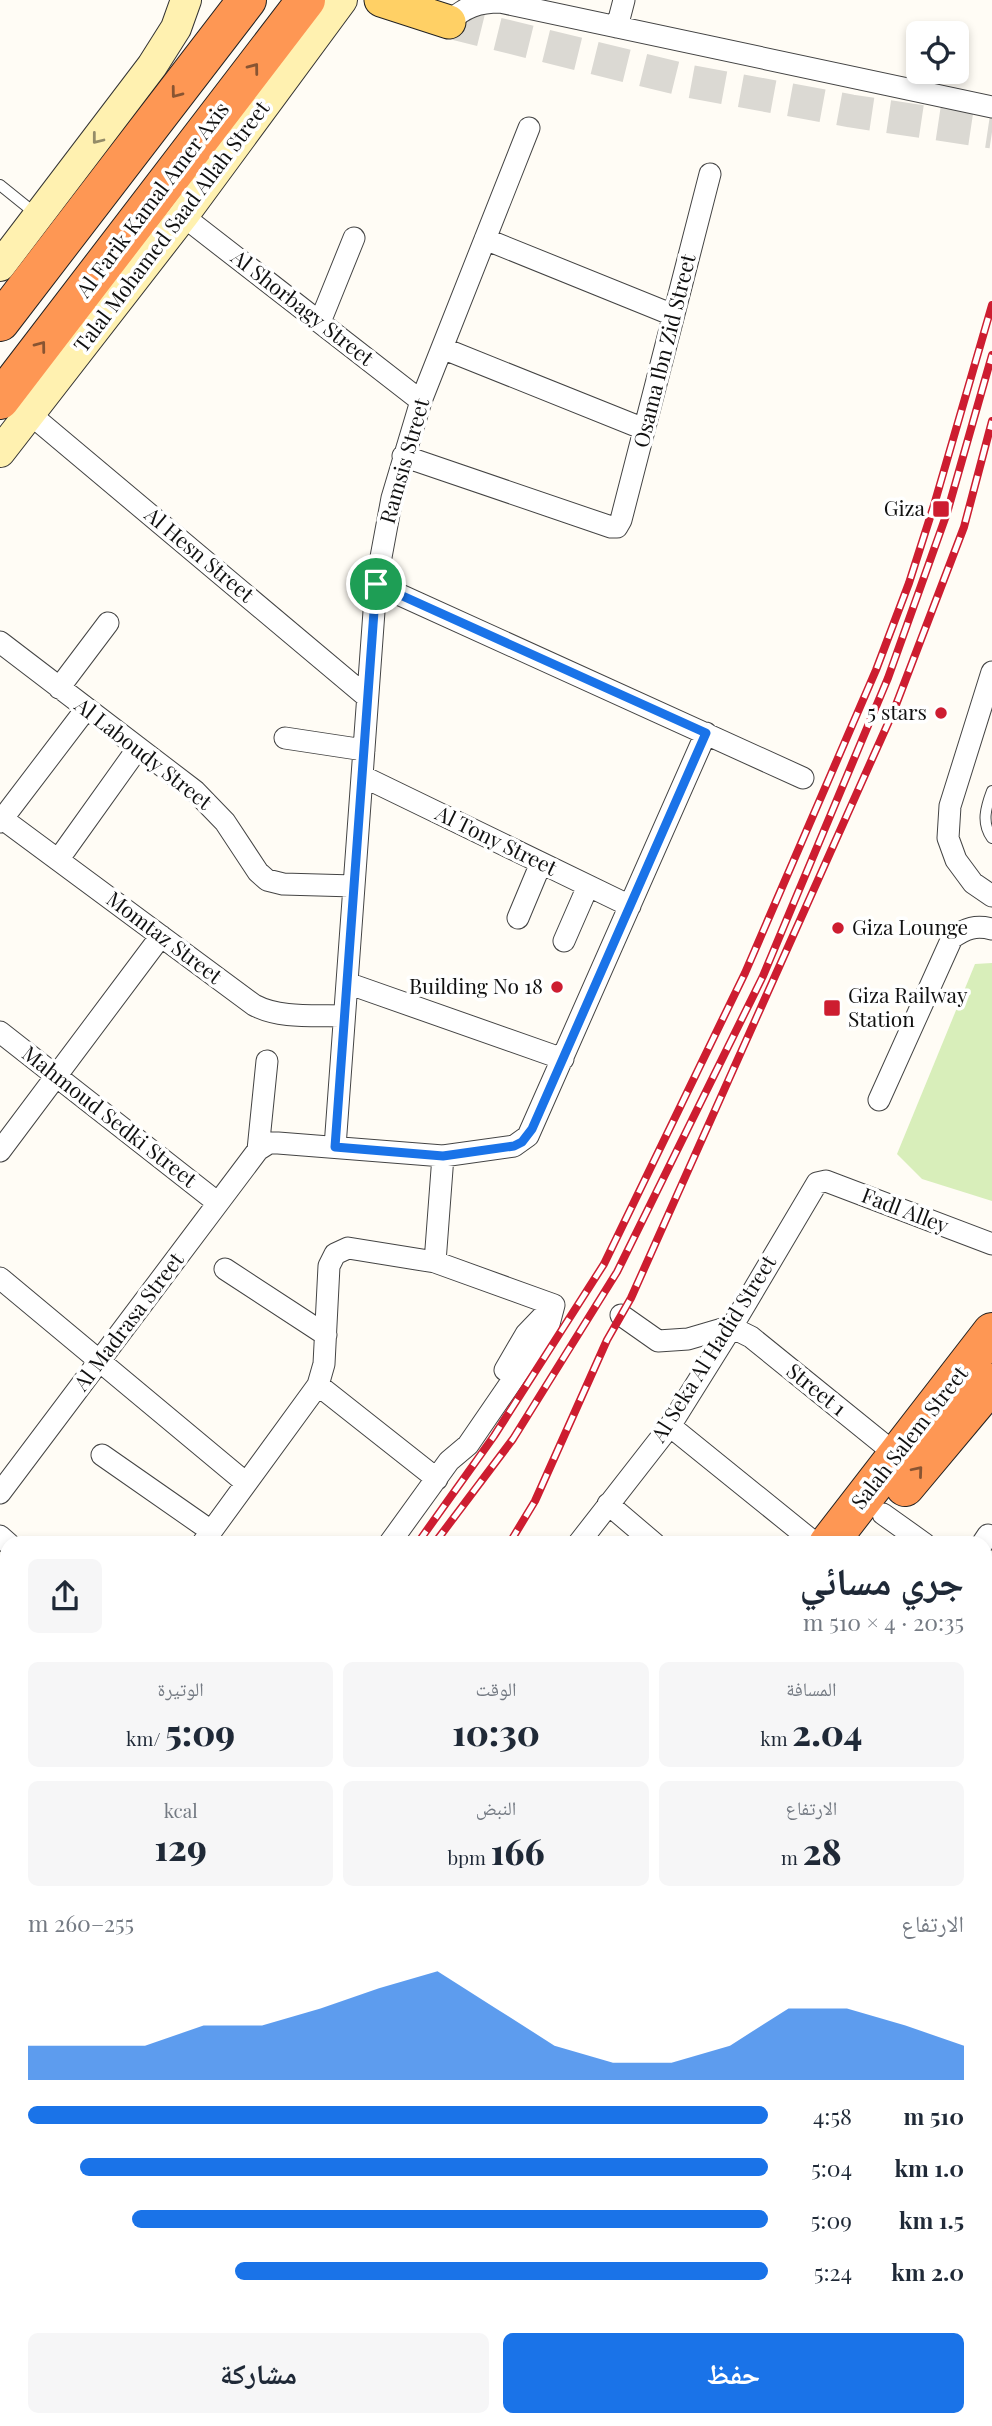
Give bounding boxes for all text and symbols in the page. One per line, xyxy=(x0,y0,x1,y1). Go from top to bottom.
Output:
map controls xyxy=(906,21,969,84)
button: locate xyxy=(906,21,969,84)
one-way arrow xyxy=(245,63,258,76)
one-way arrow xyxy=(171,85,184,98)
street label: Talal Mohamed Saad Allah Street xyxy=(66,94,275,357)
street label: Al Farik Kamal Amer Axis xyxy=(68,95,234,303)
one-way arrow xyxy=(93,132,106,144)
street label: Al Shorbagy Street xyxy=(226,241,381,371)
street label: Osama Ibn Zid Street xyxy=(625,250,701,450)
one-way arrow xyxy=(33,342,46,354)
street label: Ramsis Street xyxy=(372,394,435,526)
place label: Giza xyxy=(884,493,926,521)
street label: Al Hesn Street xyxy=(139,499,261,608)
marker: Giza xyxy=(931,499,951,519)
pin xyxy=(346,554,406,614)
icon: arrive xyxy=(357,565,395,603)
street label: Al Laboudy Street xyxy=(69,689,219,815)
place label: 5 stars xyxy=(867,697,927,725)
marker: 5 stars xyxy=(933,705,949,721)
street label: Al Tony Street xyxy=(431,797,563,881)
street label: Momtaz Street xyxy=(102,884,229,989)
place label: Giza Lounge xyxy=(852,912,968,940)
marker: Giza Lounge xyxy=(830,920,846,936)
place label: Building No 18 xyxy=(409,971,543,999)
marker: Building No 18 xyxy=(549,979,565,995)
place label: Giza Railway Station xyxy=(848,980,968,1032)
marker: Giza Railway Station xyxy=(822,998,842,1018)
street label: Mahmoud Sedki Street xyxy=(17,1038,204,1193)
street label: Fadl Alley xyxy=(858,1180,954,1239)
street label: Al Madrasa Street xyxy=(66,1246,189,1396)
street label: Al Seka Al Hadid Street xyxy=(643,1249,782,1448)
street label: Street 1 xyxy=(782,1356,853,1421)
street label: Salah Salem Street xyxy=(844,1359,973,1514)
one-way arrow xyxy=(910,1467,922,1480)
text: جري مسائي xyxy=(799,1554,964,1605)
button: share xyxy=(28,1559,102,1633)
text: 20:35 · 4 × 510 m xyxy=(803,1606,964,1637)
text: الوتيرة xyxy=(158,1675,204,1701)
text: الوقت xyxy=(476,1675,516,1701)
text: المسافة xyxy=(786,1675,837,1701)
text: 5:09 xyxy=(165,1708,235,1755)
text: 10:30 xyxy=(452,1708,540,1755)
text: 2.04 xyxy=(792,1708,862,1755)
text: /km xyxy=(126,1725,165,1751)
text: km xyxy=(760,1725,792,1751)
text: النبض xyxy=(476,1794,516,1820)
text: الارتفاع xyxy=(785,1794,837,1820)
text: kcal xyxy=(164,1797,198,1823)
text: 129 xyxy=(155,1823,207,1870)
text: 166 xyxy=(491,1827,545,1874)
text: 28 xyxy=(803,1827,842,1874)
text: bpm xyxy=(447,1844,491,1870)
text: m xyxy=(781,1844,803,1870)
text: 255–260 m xyxy=(28,1907,134,1938)
text: الارتفاع xyxy=(901,1907,964,1938)
text: 4:58 xyxy=(813,2100,852,2131)
text: 510 m xyxy=(904,2100,964,2131)
text: 5:04 xyxy=(811,2152,852,2183)
text: 1.0 km xyxy=(895,2152,964,2183)
text: 5:09 xyxy=(811,2204,852,2235)
text: 1.5 km xyxy=(899,2204,964,2235)
text: 5:24 xyxy=(814,2256,852,2287)
text: 2.0 km xyxy=(891,2256,964,2287)
button: مشاركة xyxy=(28,2333,489,2413)
button: حفظ xyxy=(503,2333,964,2413)

